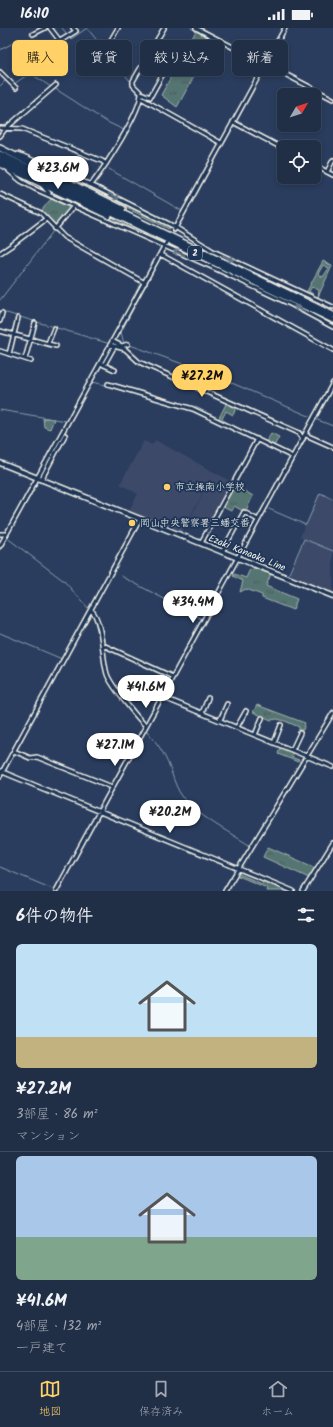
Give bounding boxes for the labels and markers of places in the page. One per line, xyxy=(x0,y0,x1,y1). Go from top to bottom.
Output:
pin: ¥23.6M xyxy=(25,156,91,190)
pin: ¥27.2M xyxy=(169,364,235,398)
place label: 市立操南小学校 xyxy=(175,479,245,495)
marker: 市立操南小学校 xyxy=(162,482,172,492)
place label: 岡山中央警察署三蟠交番 xyxy=(140,515,250,531)
marker: 岡山中央警察署三蟠交番 xyxy=(127,518,137,528)
pin: ¥34.4M xyxy=(160,590,226,624)
pin: ¥41.6M xyxy=(113,675,179,709)
pin: ¥27.1M xyxy=(82,733,148,767)
pin: ¥20.2M xyxy=(137,800,203,834)

